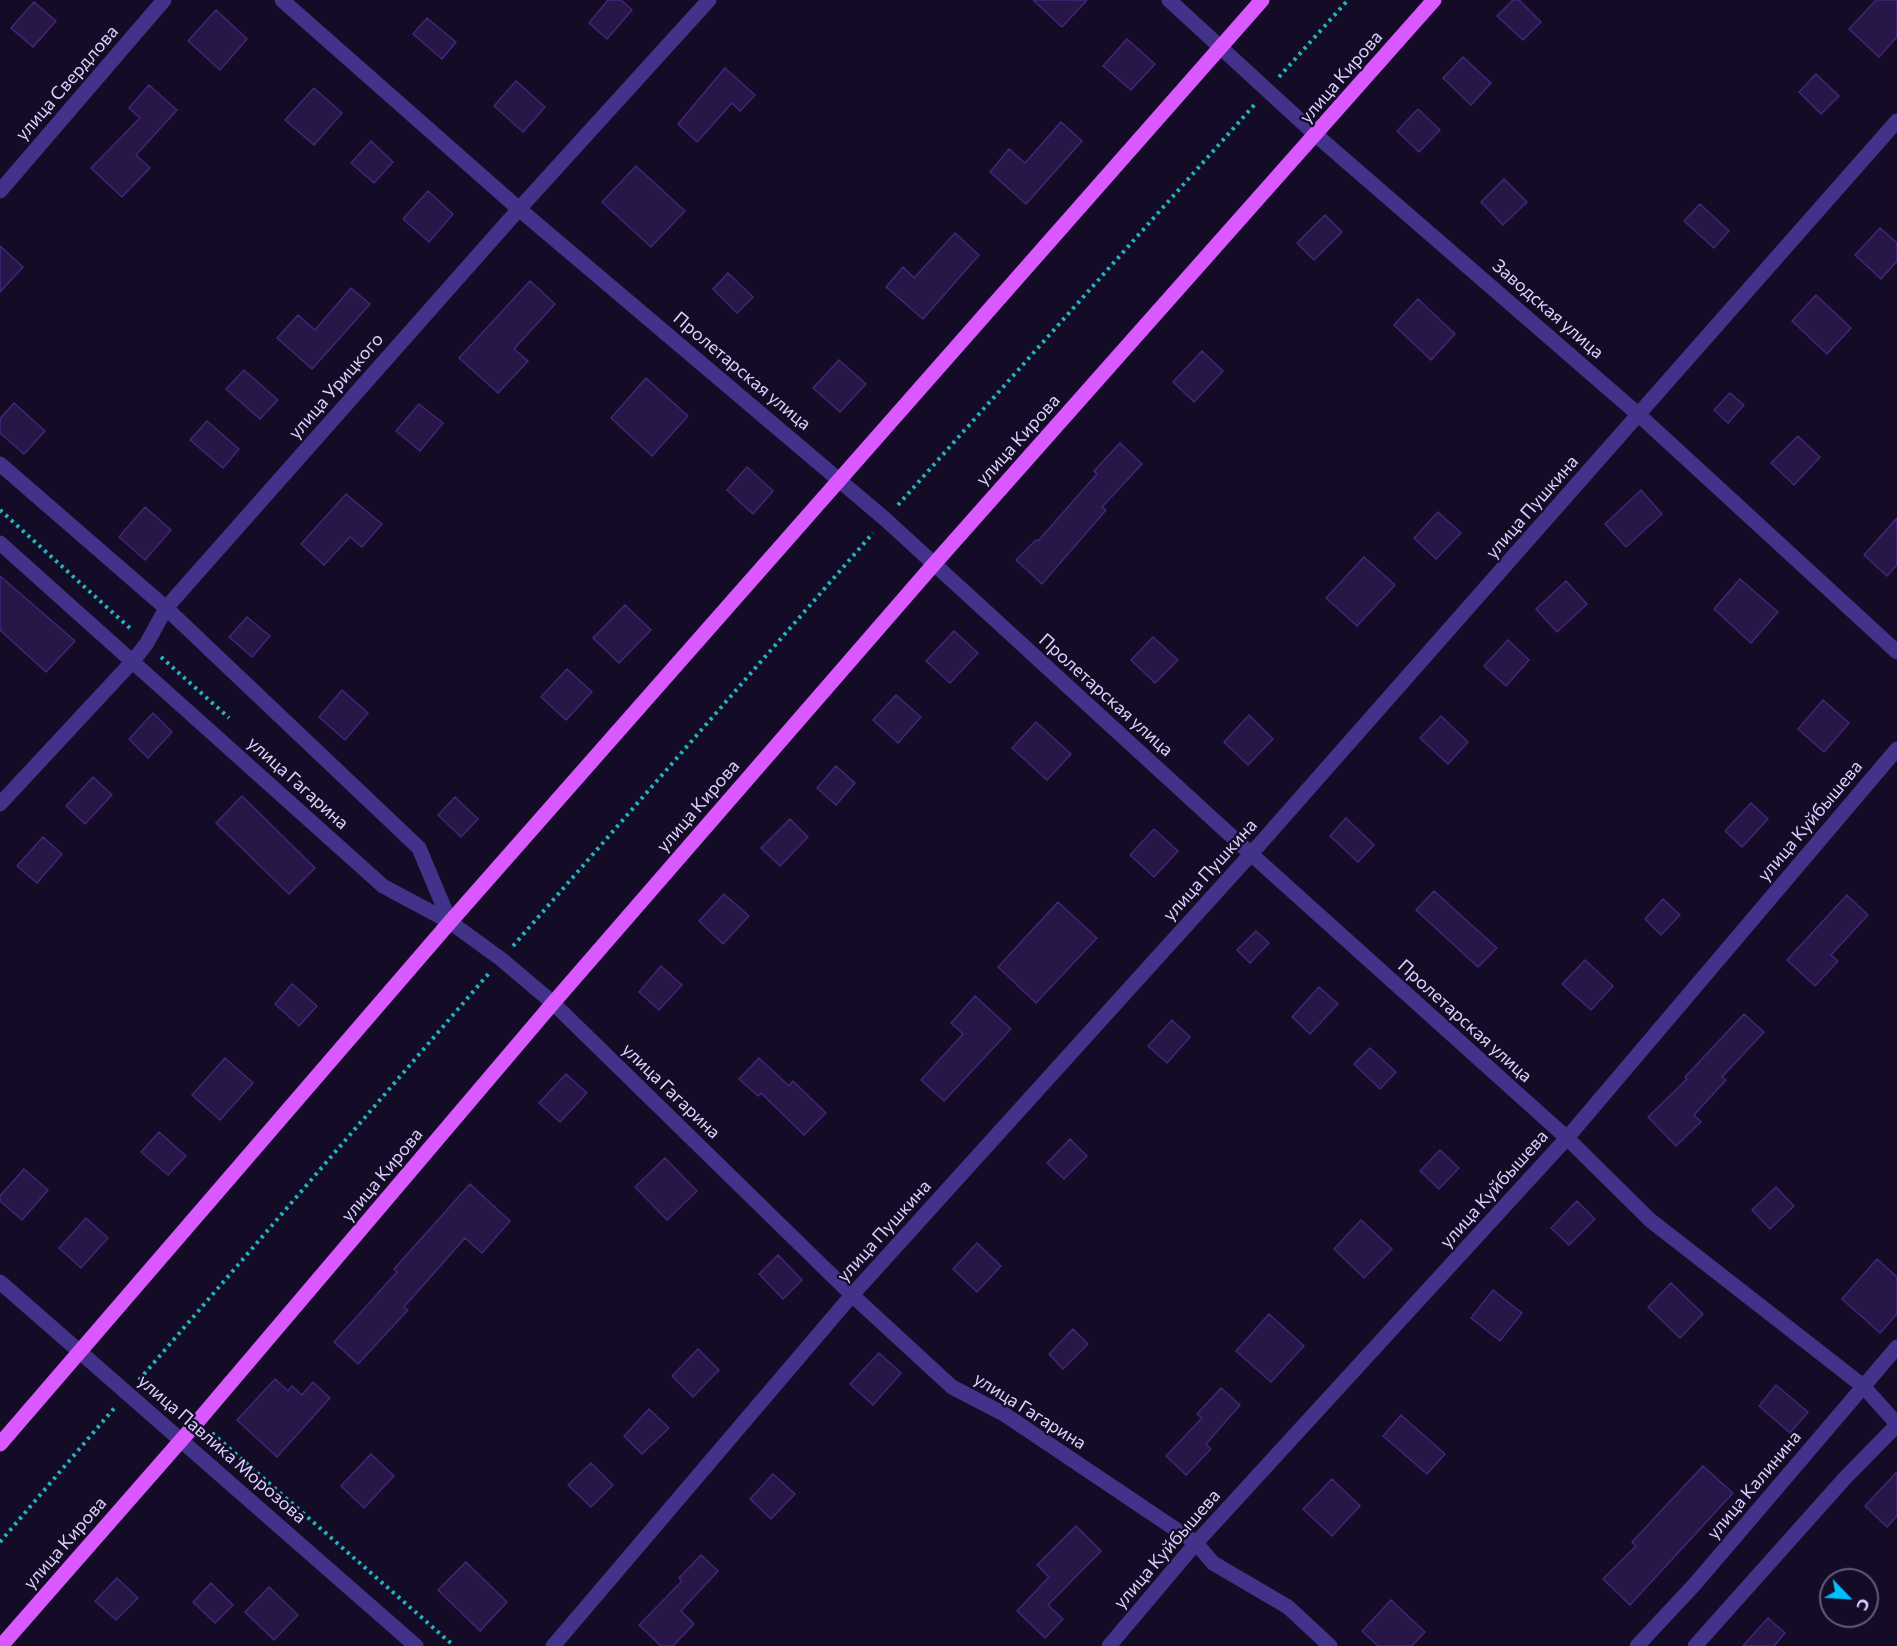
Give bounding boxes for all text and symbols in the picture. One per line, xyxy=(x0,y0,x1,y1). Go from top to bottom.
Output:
street label: улица Свердлова xyxy=(11,21,123,145)
street label: улица Кирова xyxy=(1295,26,1387,128)
street label: Заводская улица xyxy=(1488,255,1608,363)
street label: Пролетарская улица xyxy=(669,307,815,435)
street label: улица Урицкого xyxy=(284,329,388,443)
street label: улица Кирова xyxy=(971,390,1065,490)
street label: улица Пушкина xyxy=(1481,451,1583,563)
street label: Пролетарская улица xyxy=(1035,629,1177,761)
street label: улица Гагарина xyxy=(243,732,353,834)
street label: улица Кирова xyxy=(652,755,744,857)
street label: улица Куйбышева xyxy=(1753,756,1867,886)
street label: улица Пушкина xyxy=(1159,814,1261,926)
street label: Пролетарская улица xyxy=(1394,955,1536,1087)
street label: улица Гагарина xyxy=(617,1039,725,1143)
street label: улица Кирова xyxy=(337,1124,427,1226)
street label: улица Куйбышева xyxy=(1435,1126,1553,1252)
street label: улица Пушкина xyxy=(833,1175,935,1287)
street label: улица Гагарина xyxy=(970,1368,1090,1454)
street label: улица Павлика Морозова xyxy=(134,1370,310,1528)
street label: улица Калинина xyxy=(1702,1426,1806,1544)
street label: улица Куйбышева xyxy=(1109,1485,1225,1613)
street label: улица Кирова xyxy=(19,1492,111,1594)
north arrow xyxy=(1819,1568,1879,1628)
text: С xyxy=(1853,1596,1875,1614)

